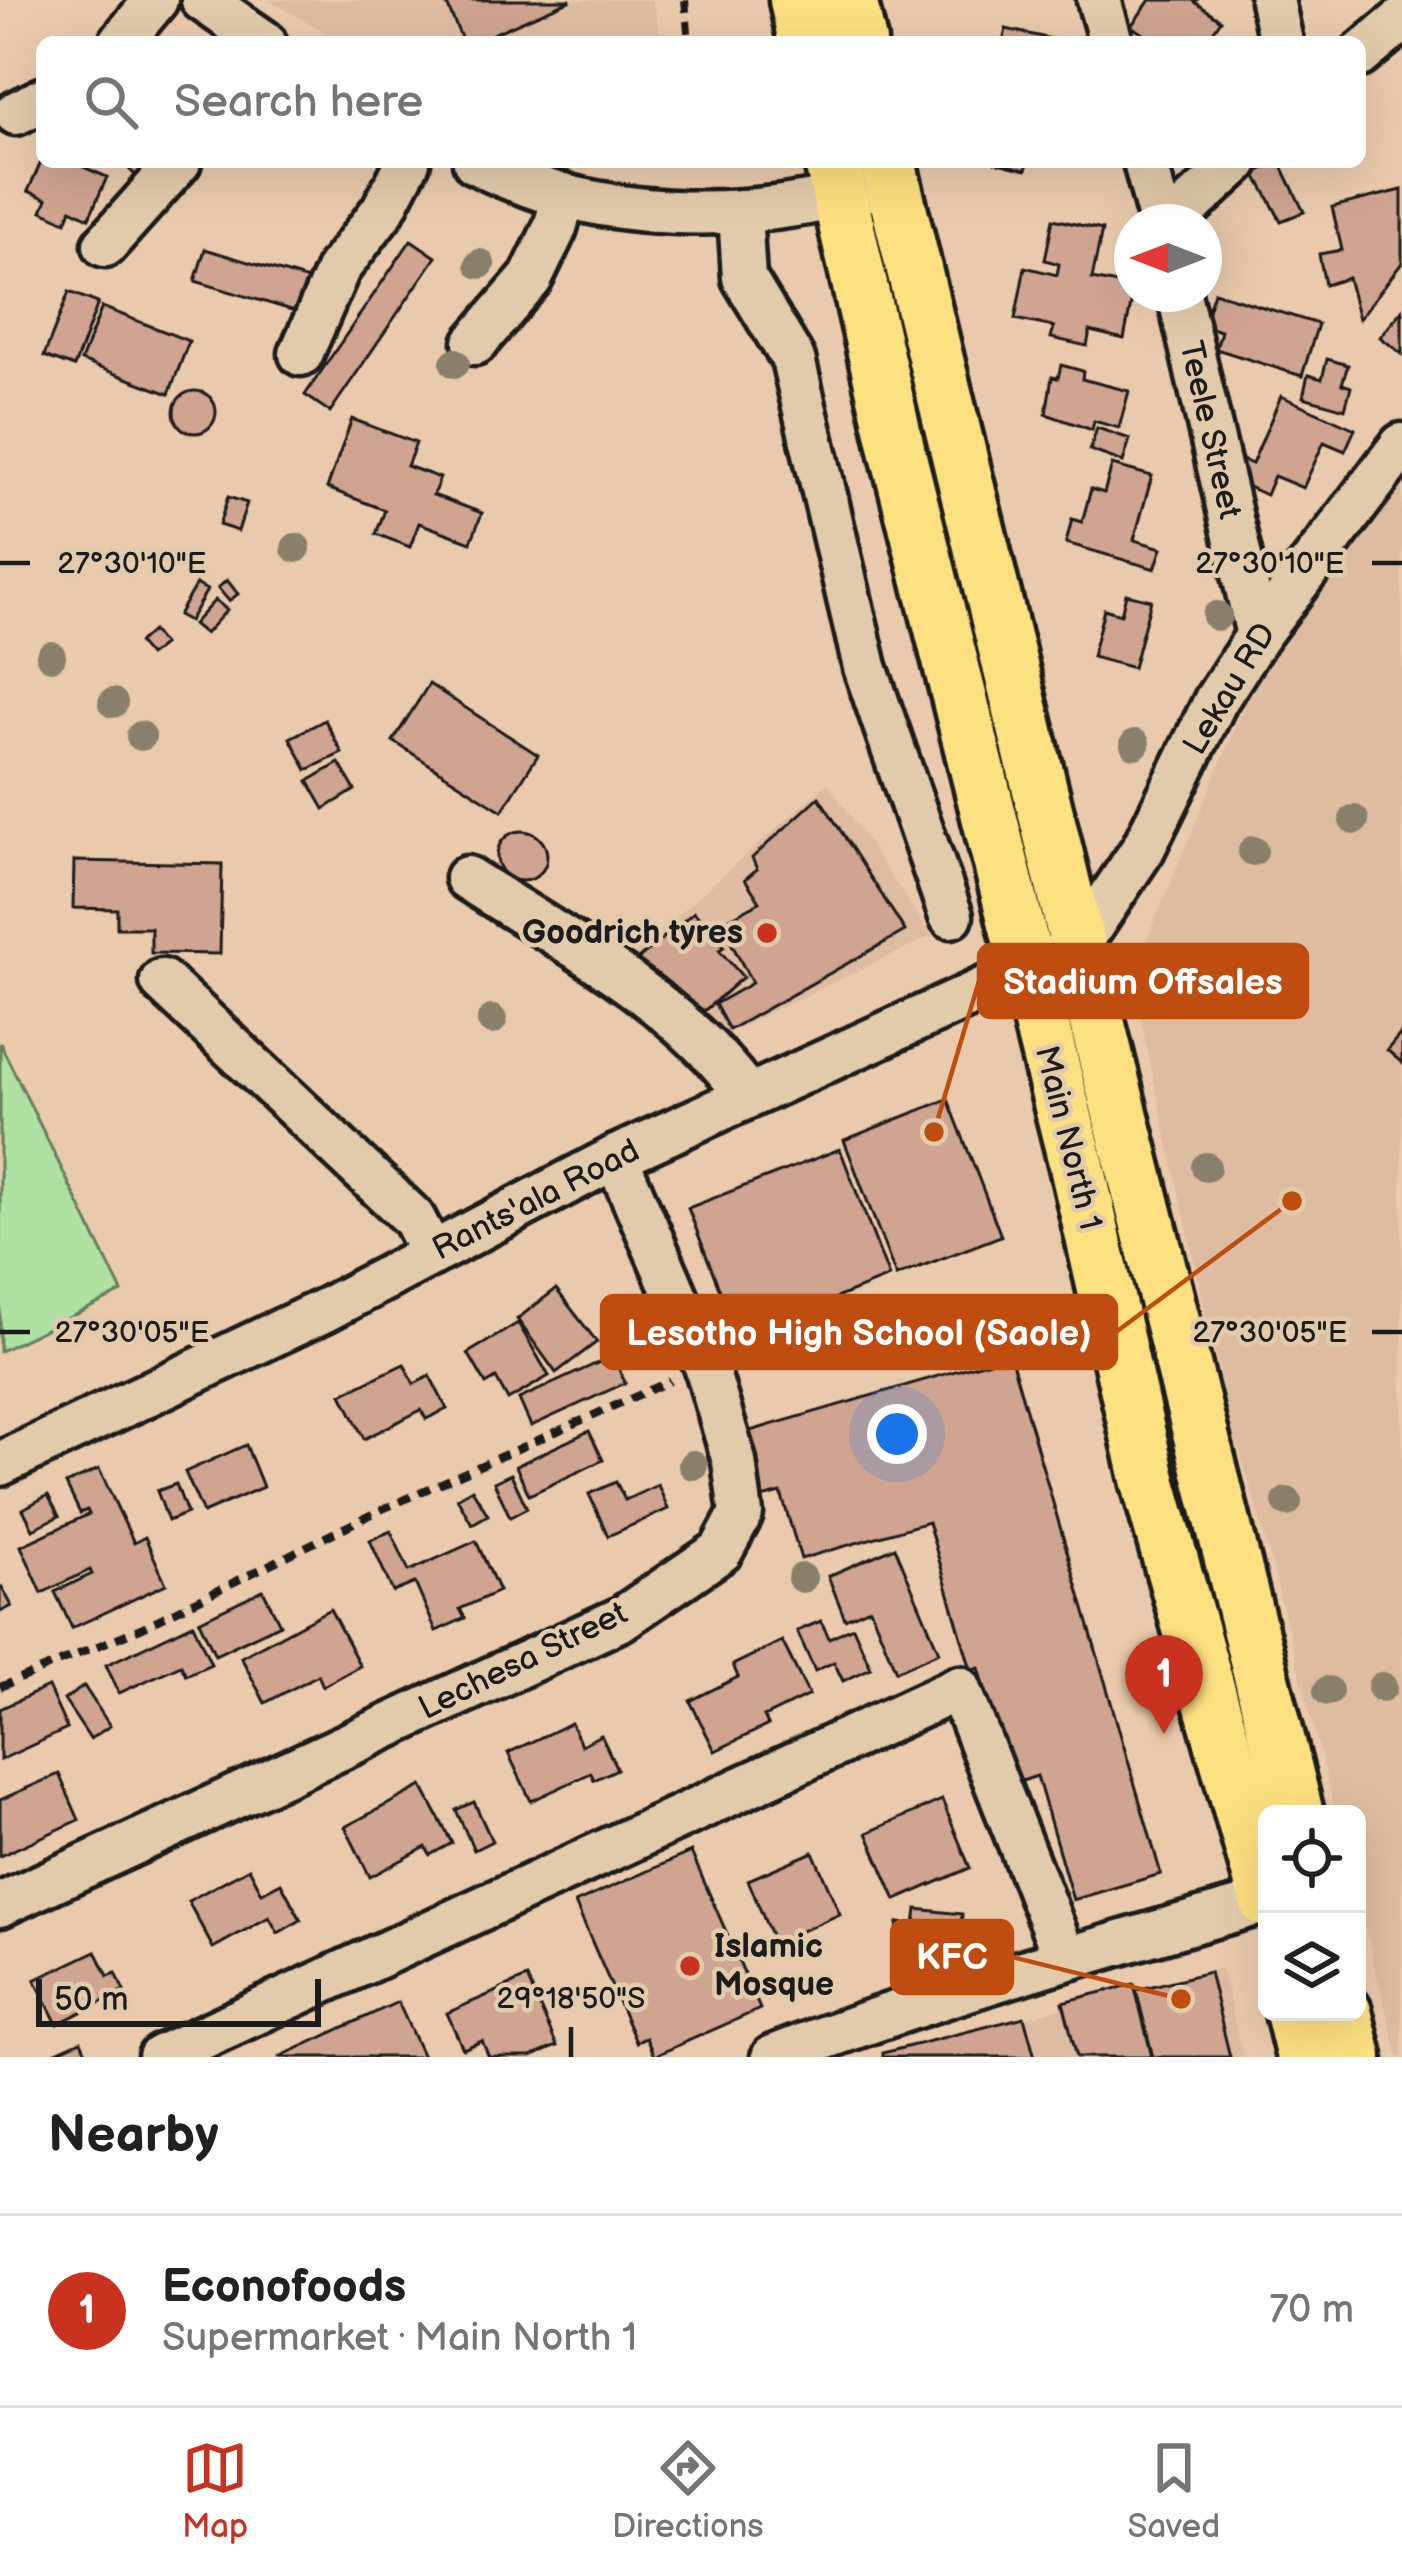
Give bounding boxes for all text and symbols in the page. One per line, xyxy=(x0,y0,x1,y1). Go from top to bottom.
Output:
search box xyxy=(36,36,1366,168)
icon: search xyxy=(78,69,144,135)
text: Search here xyxy=(174,75,423,130)
north arrow xyxy=(1114,204,1222,312)
street label: Teele Street xyxy=(1170,337,1250,523)
text: 27°30'10"E xyxy=(57,546,207,582)
text: 27°30'10"E xyxy=(1195,546,1345,582)
street label: Lekau RD xyxy=(1175,616,1285,762)
place label: Goodrich tyres xyxy=(522,913,743,953)
marker: Goodrich tyres xyxy=(754,920,780,946)
callout: Stadium Offsales xyxy=(979,945,1307,1017)
text: Stadium Offsales xyxy=(1003,962,1283,1005)
street label: Main North 1 xyxy=(1026,1042,1110,1234)
street label: Rants'ala Road xyxy=(426,1131,646,1269)
callout: Lesotho High School (Saole) xyxy=(602,1296,1116,1368)
text: Lesotho High School (Saole) xyxy=(626,1313,1092,1356)
text: 27°30'05"E xyxy=(55,1315,209,1351)
text: 27°30'05"E xyxy=(1193,1315,1347,1351)
your location xyxy=(867,1404,927,1464)
street label: Lechesa Street xyxy=(412,1593,634,1729)
pin: 1 xyxy=(1125,1635,1203,1734)
map controls xyxy=(1258,1805,1366,2021)
button: locate xyxy=(1258,1805,1366,1913)
button: layers xyxy=(1258,1913,1366,2021)
callout: KFC xyxy=(892,1921,1012,1993)
place label: Islamic Mosque xyxy=(714,1927,834,2005)
text: KFC xyxy=(916,1937,988,1980)
marker: Islamic Mosque xyxy=(677,1953,703,1979)
scale bar xyxy=(36,1973,321,2026)
text: 50 m xyxy=(54,1980,129,2020)
text: 29°18'50"S xyxy=(497,1981,645,2017)
text: Nearby xyxy=(48,2105,219,2166)
text: Econofoods xyxy=(162,2260,406,2315)
text: 1 xyxy=(79,2287,95,2334)
text: 70 m xyxy=(1269,2287,1354,2334)
text: Supermarket · Main North 1 xyxy=(162,2315,637,2362)
tab: Map xyxy=(182,2435,248,2547)
tab: Directions xyxy=(612,2435,764,2547)
tab: Saved xyxy=(1127,2435,1220,2547)

